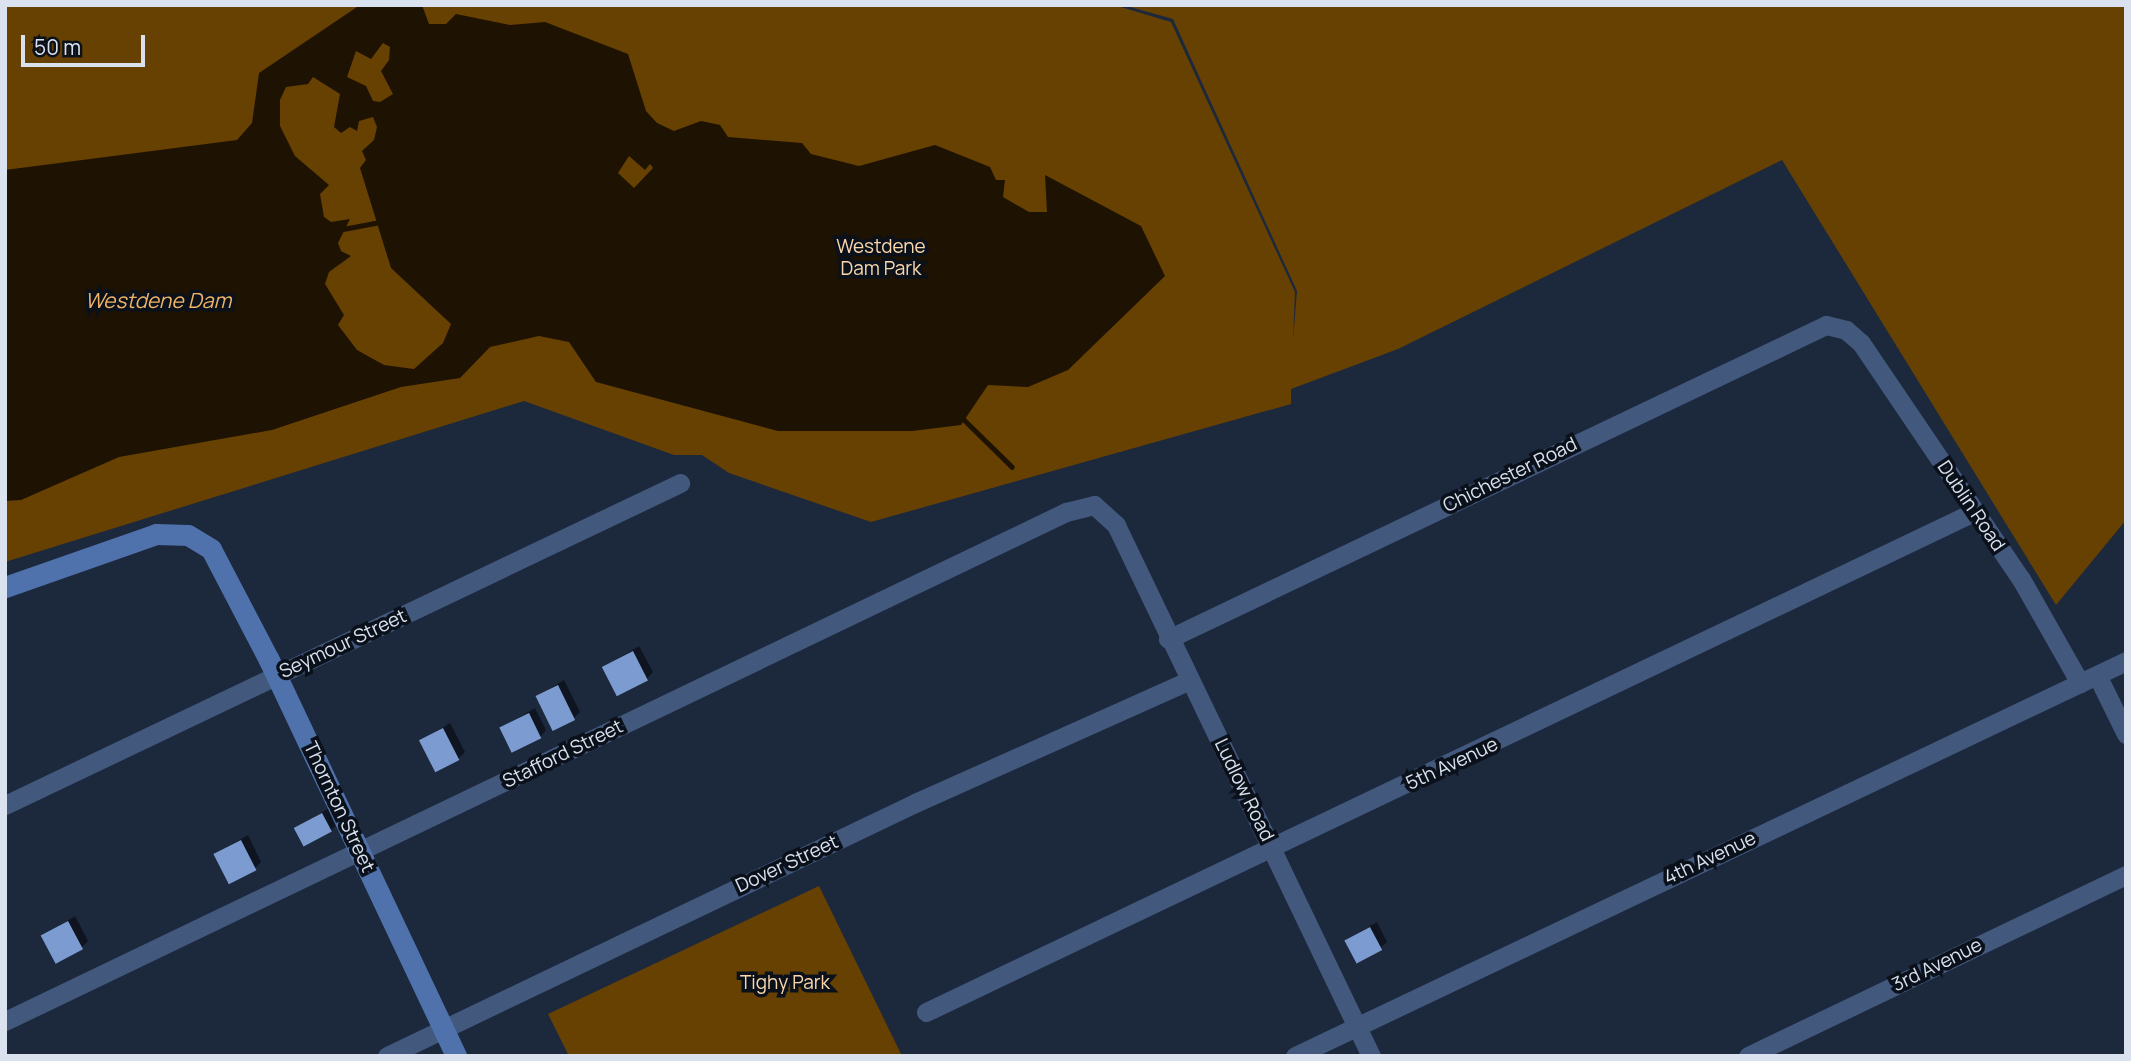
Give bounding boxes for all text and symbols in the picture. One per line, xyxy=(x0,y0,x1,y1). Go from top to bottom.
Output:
scale bar xyxy=(24,21,149,65)
text: 50 m xyxy=(34,33,81,61)
park label: Westdene Dam Park xyxy=(836,236,926,280)
water label: Westdene Dam xyxy=(85,287,231,313)
street label: Chichester Road xyxy=(1439,433,1581,517)
street label: Dublin Road xyxy=(1932,456,2010,556)
street label: Seymour Street xyxy=(276,605,410,683)
street label: Stafford Street xyxy=(499,715,627,793)
street label: 5th Avenue xyxy=(1402,733,1502,795)
street label: Ludlow Road xyxy=(1209,735,1279,845)
street label: Thornton Street xyxy=(299,738,379,876)
street label: 4th Avenue xyxy=(1660,827,1760,889)
street label: Dover Street xyxy=(732,830,842,898)
street label: 3rd Avenue xyxy=(1888,933,1986,997)
park label: Tighy Park xyxy=(740,972,830,994)

